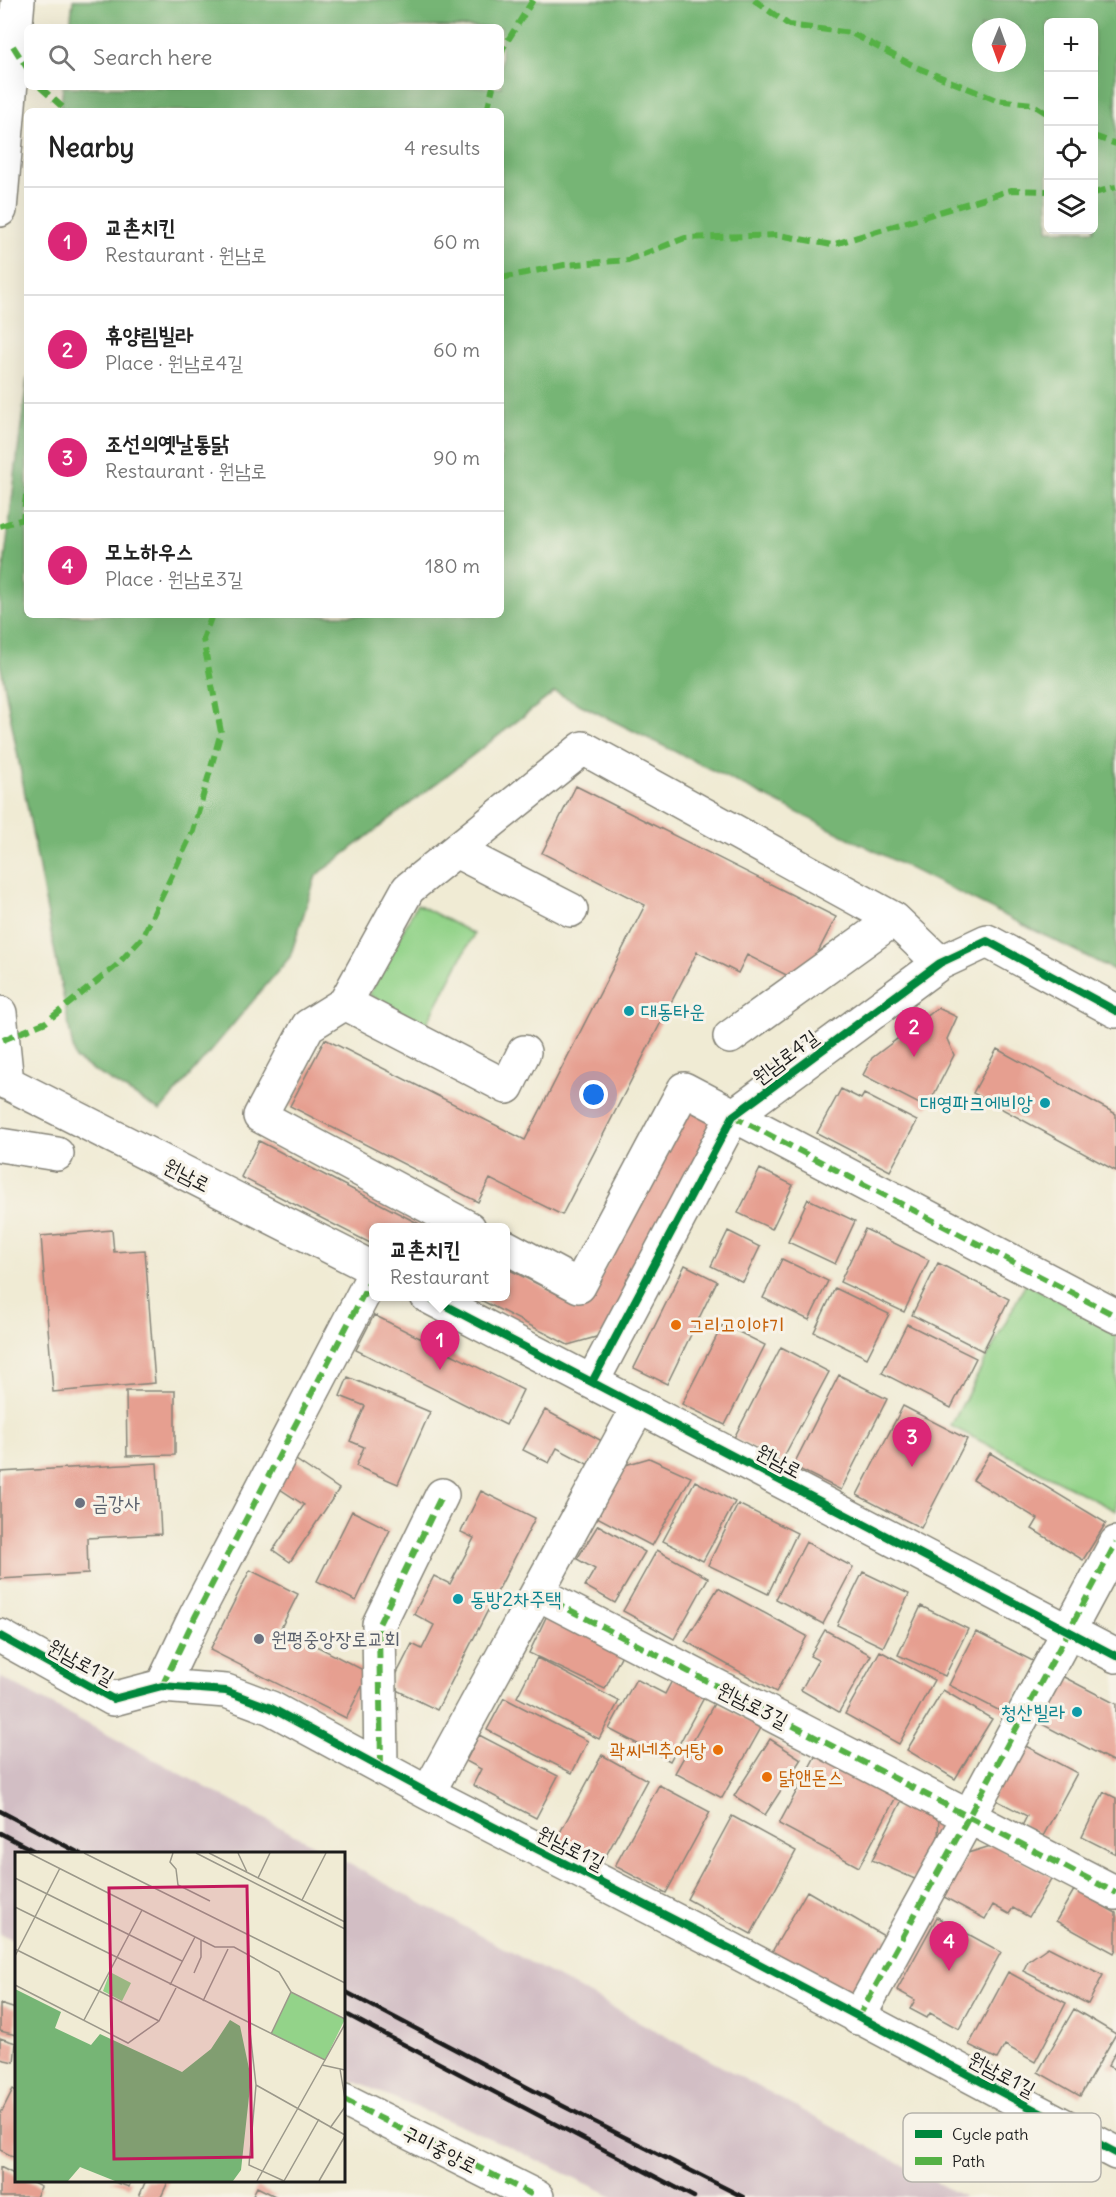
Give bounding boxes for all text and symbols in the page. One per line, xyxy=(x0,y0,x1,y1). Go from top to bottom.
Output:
north arrow xyxy=(972,18,1026,72)
map controls xyxy=(1044,18,1098,234)
button: + xyxy=(1044,18,1098,72)
search box xyxy=(24,24,504,90)
icon: search xyxy=(45,41,78,74)
text: Search here xyxy=(93,43,212,71)
button: − xyxy=(1044,72,1098,126)
button: locate xyxy=(1044,126,1098,180)
text: Nearby xyxy=(48,131,134,164)
text: 4 results xyxy=(404,135,480,160)
button: layers xyxy=(1044,180,1098,234)
text: 교촌치킨 xyxy=(105,213,176,241)
text: 1 xyxy=(64,229,71,254)
text: 60 m xyxy=(433,229,480,254)
text: Restaurant · 원남로 xyxy=(105,242,267,267)
text: 휴양림빌라 xyxy=(105,321,194,349)
text: 2 xyxy=(62,337,73,362)
text: 60 m xyxy=(433,337,480,362)
text: Place · 원남로4길 xyxy=(105,350,243,375)
text: 조선의옛날통닭 xyxy=(105,429,229,457)
text: 3 xyxy=(62,445,73,470)
text: 90 m xyxy=(433,445,480,470)
text: Restaurant · 원남로 xyxy=(105,458,267,483)
text: 모노하우스 xyxy=(105,537,194,565)
text: 4 xyxy=(62,553,73,578)
text: 180 m xyxy=(425,553,480,578)
text: Place · 원남로3길 xyxy=(105,566,243,591)
place label: 대동타운 xyxy=(641,998,705,1023)
marker: 대동타운 xyxy=(622,1004,636,1018)
pin: 2 xyxy=(894,1008,934,1057)
street label: 원남로4길 xyxy=(747,1024,823,1089)
your location xyxy=(579,1080,608,1109)
place label: 대영파크에비앙 xyxy=(920,1090,1033,1115)
marker: 대영파크에비앙 xyxy=(1038,1096,1052,1110)
street label: 원남로 xyxy=(160,1152,214,1197)
popup xyxy=(369,1223,510,1301)
text: 교촌치킨 xyxy=(390,1235,461,1263)
text: Restaurant xyxy=(390,1264,489,1289)
place label: 그리고이야기 xyxy=(688,1312,785,1337)
marker: 그리고이야기 xyxy=(669,1318,683,1332)
pin: 1 xyxy=(420,1320,460,1370)
pin: 3 xyxy=(892,1418,932,1467)
street label: 원남로 xyxy=(752,1438,806,1483)
place label: 금강사 xyxy=(92,1490,140,1515)
marker: 금강사 xyxy=(73,1496,87,1510)
place label: 동방2차주택 xyxy=(470,1586,561,1611)
marker: 동방2차주택 xyxy=(451,1592,465,1606)
place label: 원평중앙장로교회 xyxy=(271,1626,400,1651)
marker: 원평중앙장로교회 xyxy=(252,1632,266,1646)
street label: 원남로1길 xyxy=(44,1633,119,1690)
street label: 원남로3길 xyxy=(714,1676,793,1733)
place label: 청산빌라 xyxy=(1001,1699,1065,1724)
marker: 청산빌라 xyxy=(1070,1705,1084,1719)
place label: 곽씨네추어탕 xyxy=(609,1737,706,1762)
marker: 곽씨네추어탕 xyxy=(711,1743,725,1757)
place label: 닭앤돈스 xyxy=(779,1764,843,1789)
marker: 닭앤돈스 xyxy=(760,1770,774,1784)
street label: 원남로1길 xyxy=(533,1820,609,1875)
inset map xyxy=(15,1852,345,2182)
pin: 4 xyxy=(930,1922,968,1971)
street label: 원남로1길 xyxy=(964,2046,1040,2102)
legend xyxy=(903,2113,1101,2182)
street label: 구미중앙로 xyxy=(399,2119,482,2178)
text: Cycle path xyxy=(952,2124,1028,2144)
text: Path xyxy=(952,2151,985,2171)

